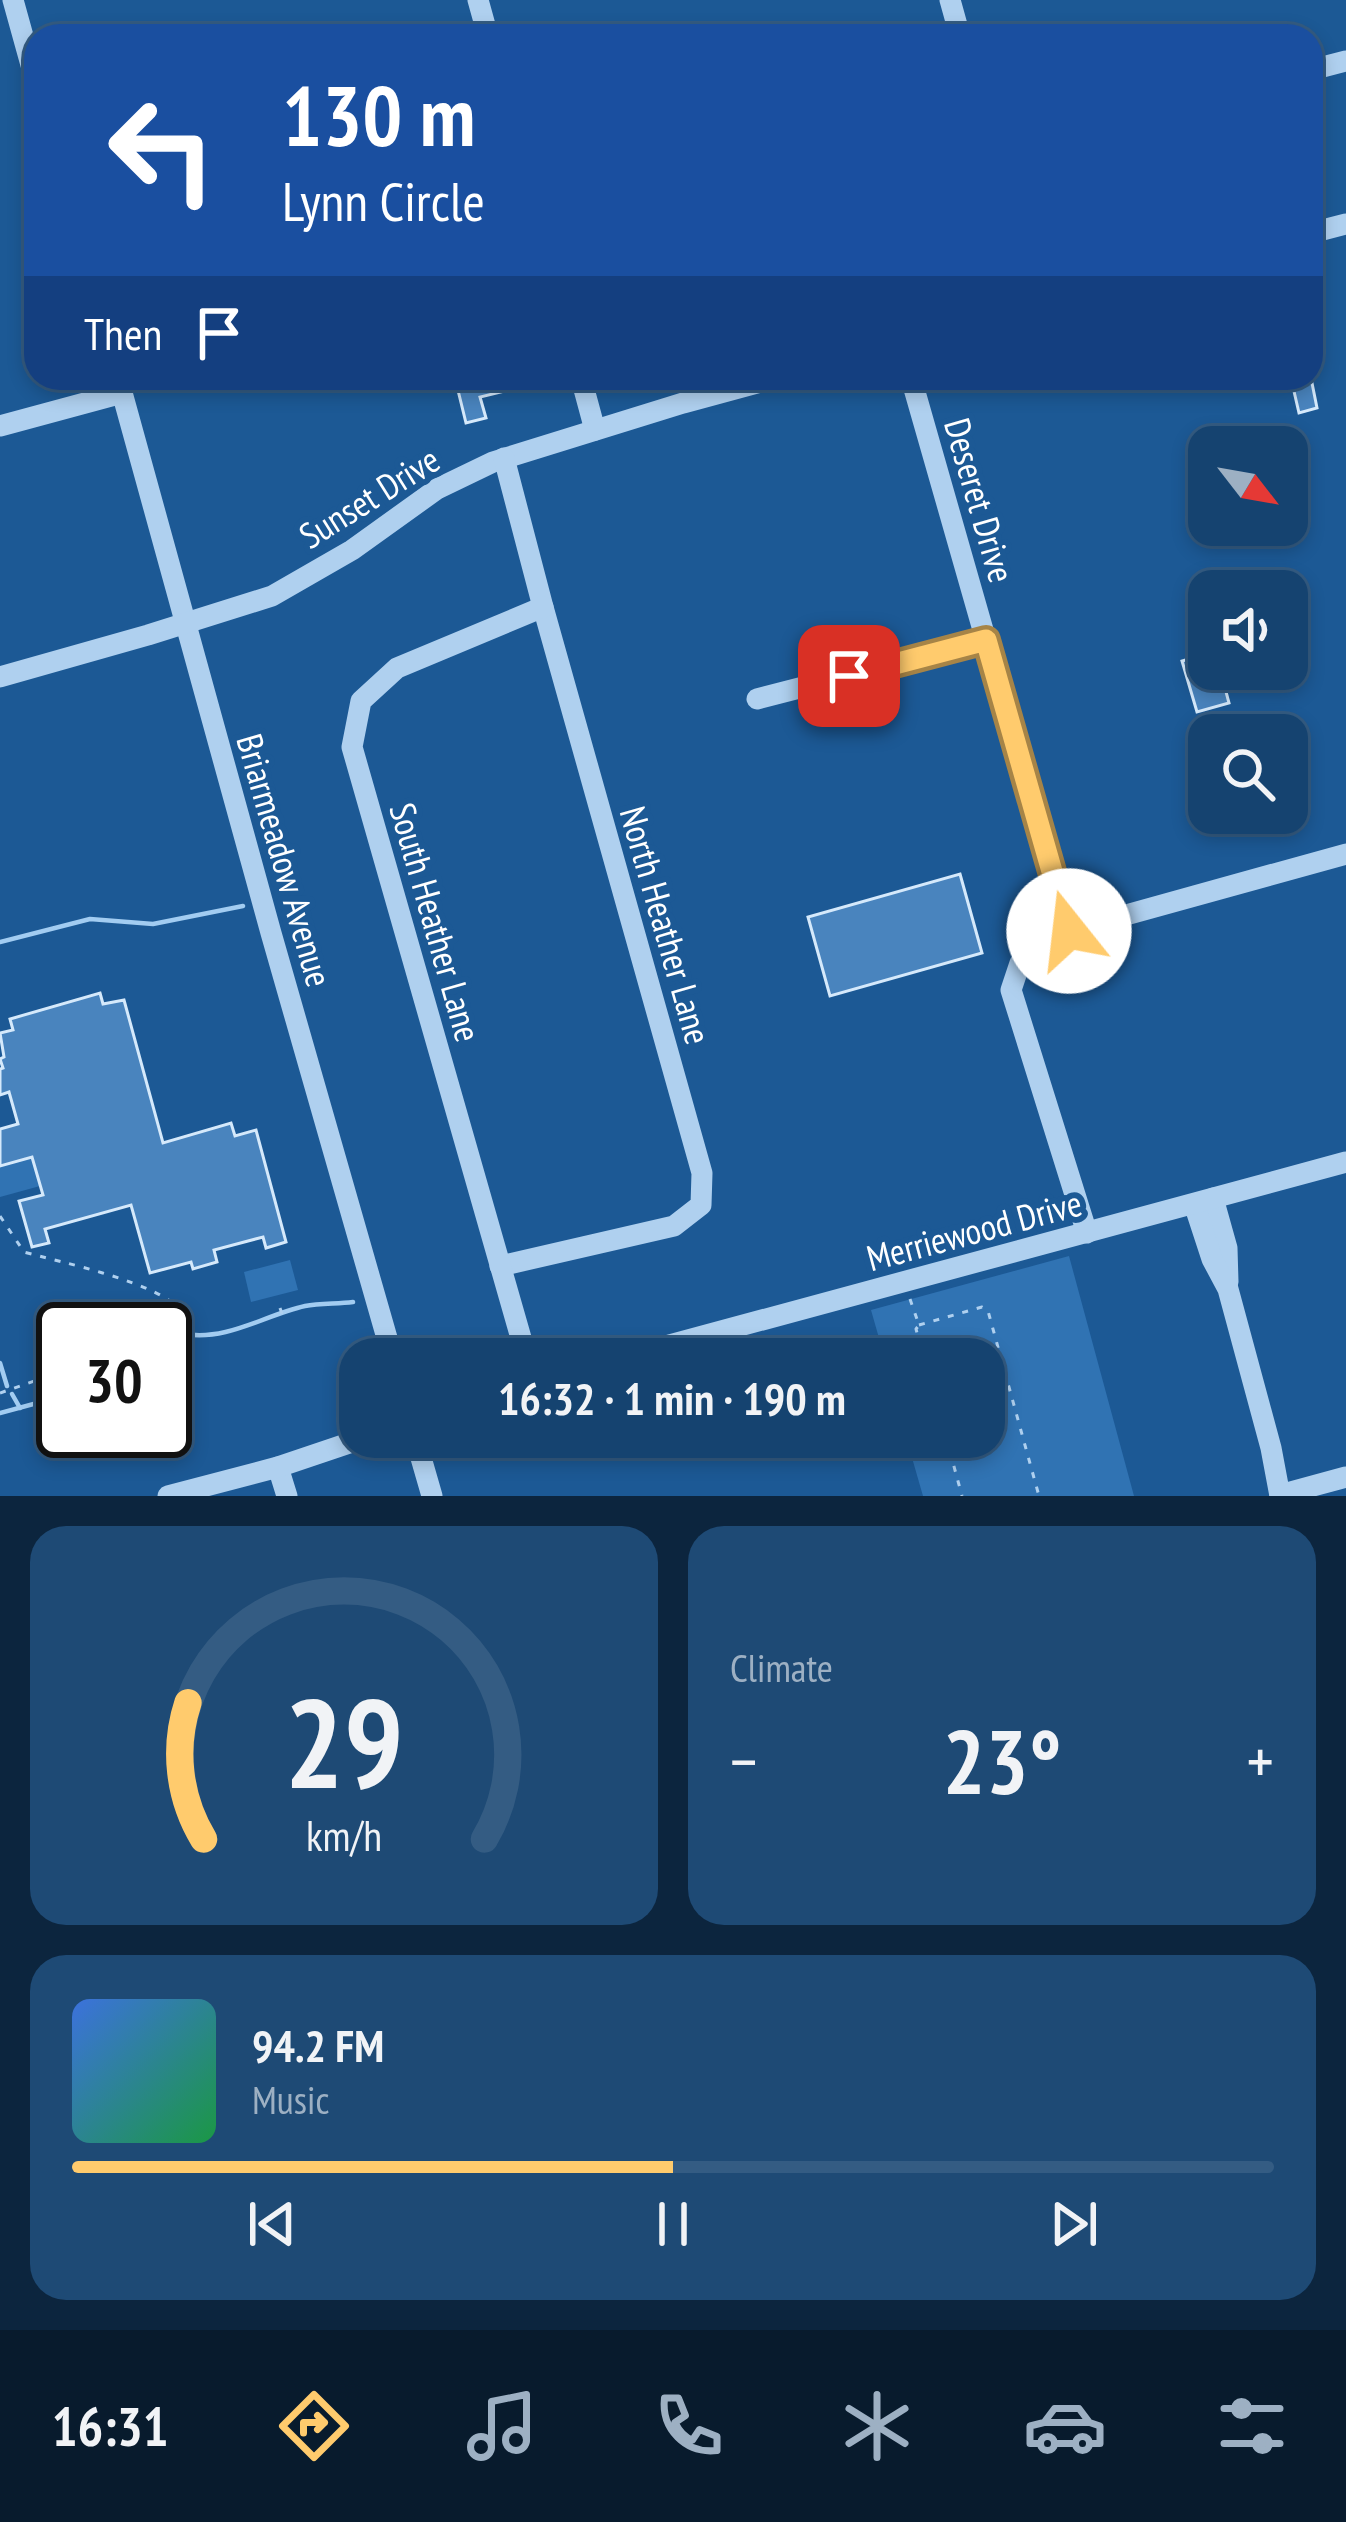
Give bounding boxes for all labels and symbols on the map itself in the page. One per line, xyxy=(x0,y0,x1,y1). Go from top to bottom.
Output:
street label: Deseret Drive xyxy=(934,413,1026,587)
north arrow xyxy=(1188,426,1308,546)
street label: Sunset Drive xyxy=(290,436,448,558)
pin xyxy=(798,625,900,727)
street label: Briarmeadow Avenue xyxy=(226,728,344,992)
street label: South Heather Lane xyxy=(379,797,493,1047)
street label: North Heather Lane xyxy=(610,801,722,1049)
position arrow xyxy=(1006,868,1132,994)
street label: Merriewood Drive xyxy=(861,1179,1087,1281)
speed limit sign: 30 xyxy=(36,1302,192,1458)

